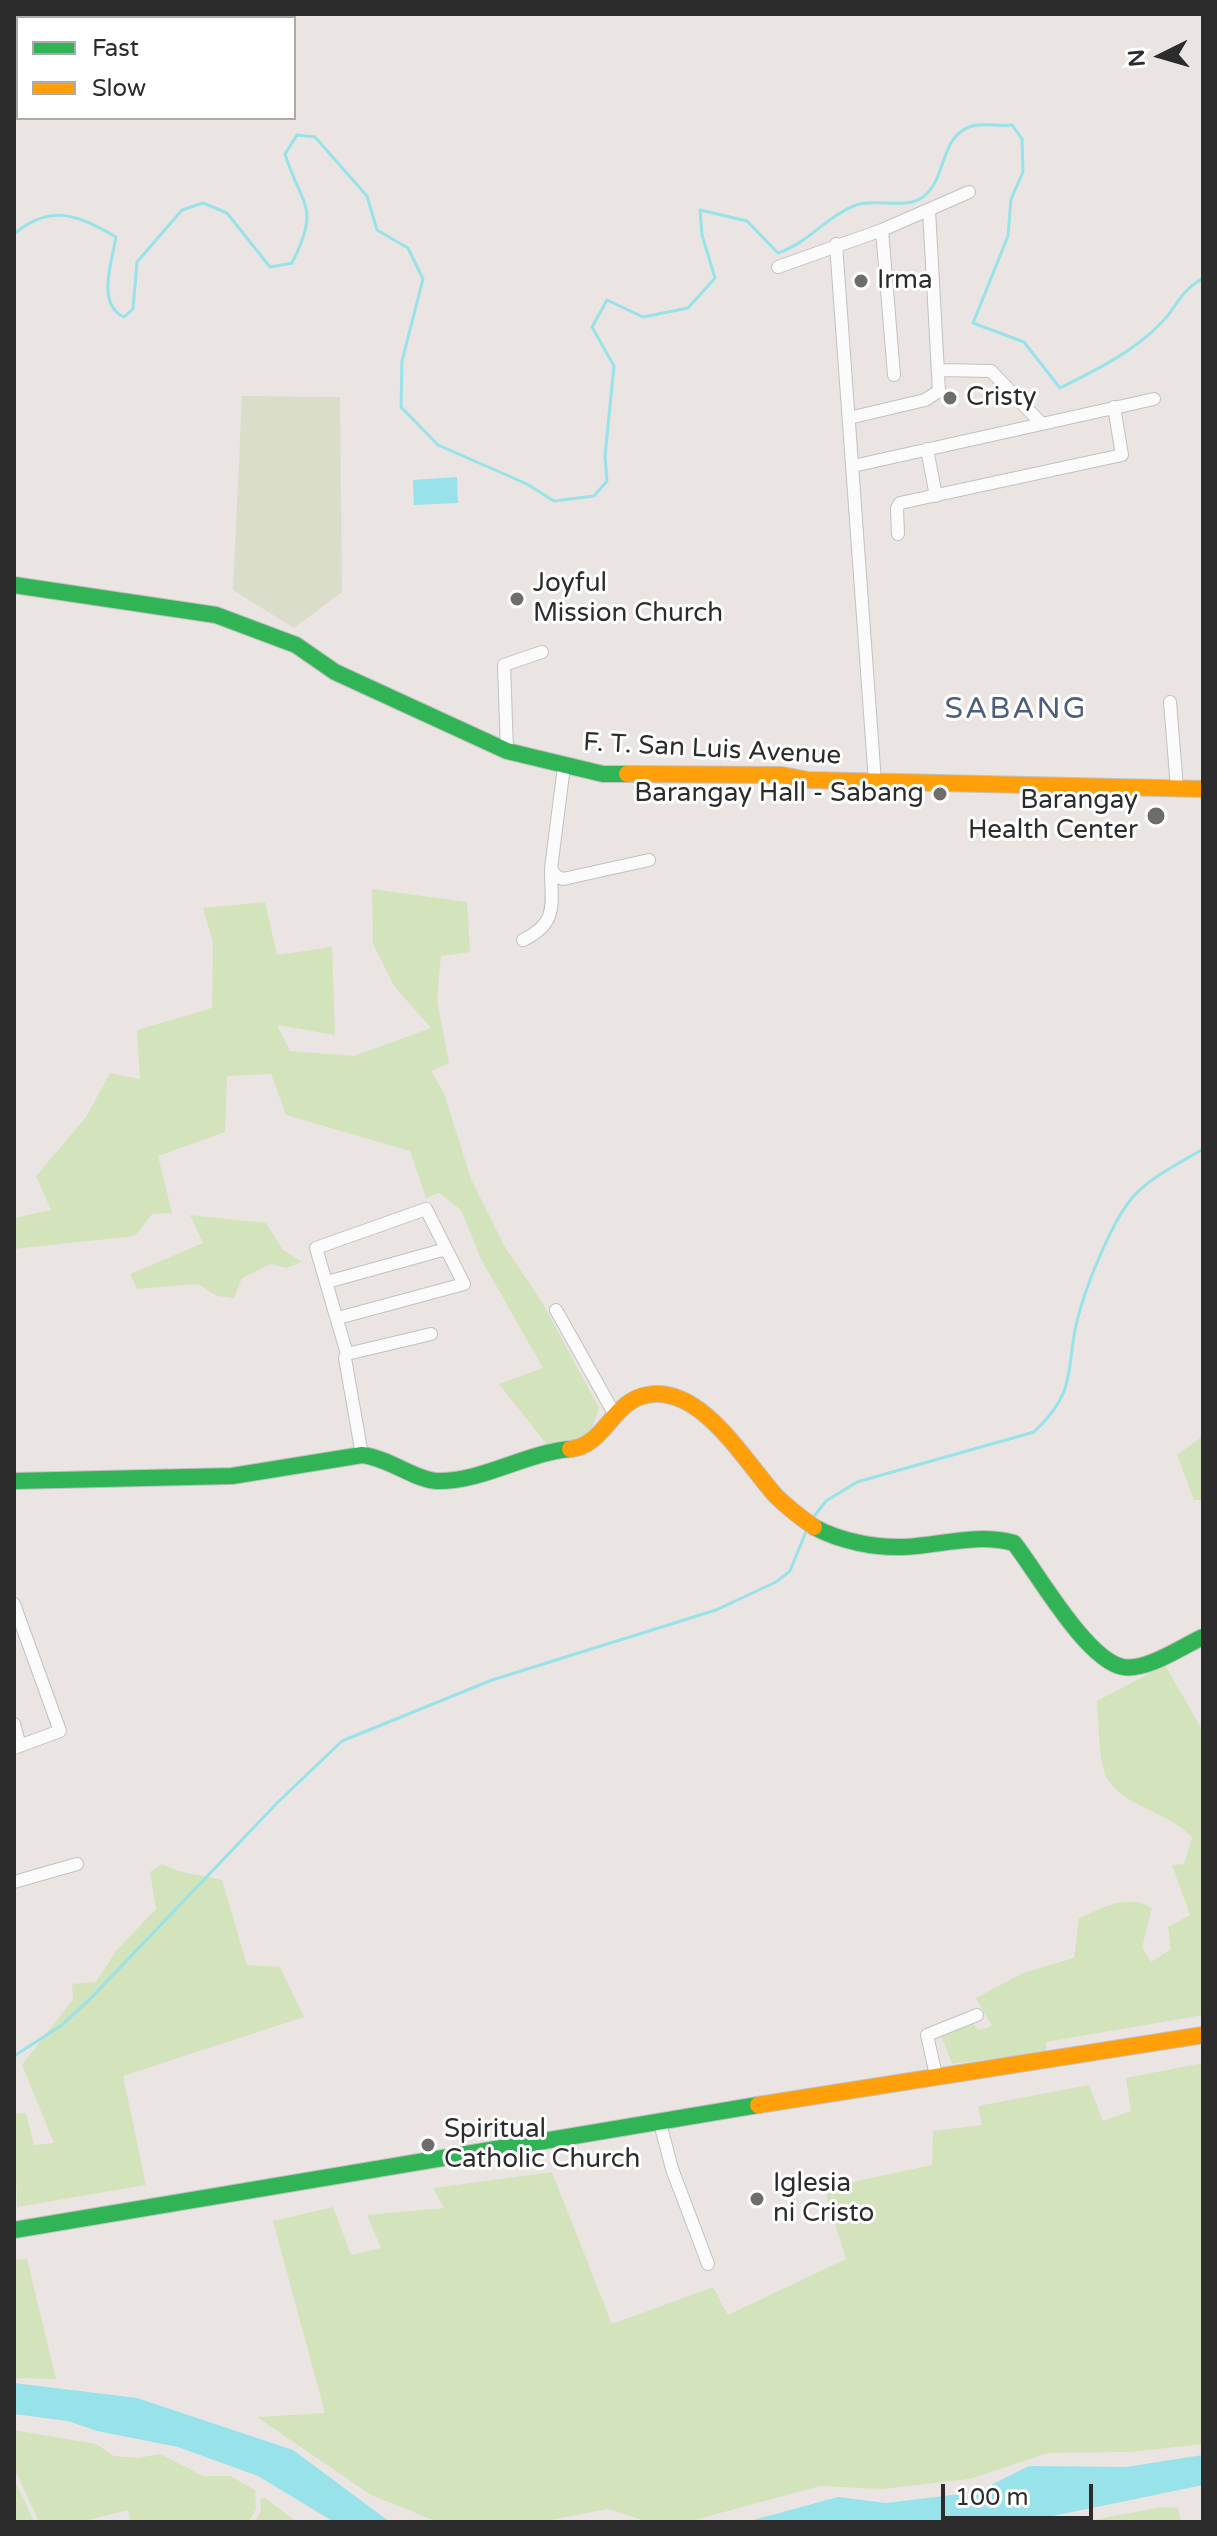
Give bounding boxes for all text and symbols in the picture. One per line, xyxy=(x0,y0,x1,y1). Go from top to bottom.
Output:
legend xyxy=(16,16,296,120)
north arrow xyxy=(1121,16,1201,96)
text: Fast xyxy=(92,34,139,63)
text: N xyxy=(1123,48,1151,68)
text: Slow xyxy=(92,74,146,103)
place label: Irma xyxy=(877,265,933,297)
marker: Irma xyxy=(852,272,870,290)
place label: Cristy xyxy=(966,382,1036,414)
marker: Cristy xyxy=(941,389,959,407)
place label: Joyful Mission Church xyxy=(533,568,723,630)
marker: Joyful Mission Church xyxy=(508,590,526,608)
district label: SABANG xyxy=(945,692,1087,728)
street label: F. T. San Luis Avenue xyxy=(582,728,842,772)
place label: Barangay Hall - Sabang xyxy=(634,778,924,810)
marker: Barangay Hall - Sabang xyxy=(931,785,949,803)
place label: Barangay Health Center xyxy=(968,785,1138,846)
marker: Barangay Health Center xyxy=(1145,805,1167,827)
place label: Spiritual Catholic Church xyxy=(444,2114,640,2176)
marker: Spiritual Catholic Church xyxy=(419,2136,437,2154)
place label: Iglesia ni Cristo xyxy=(773,2168,874,2230)
marker: Iglesia ni Cristo xyxy=(748,2190,766,2208)
scale bar xyxy=(945,2468,1097,2518)
text: 100 m xyxy=(955,2483,1029,2512)

